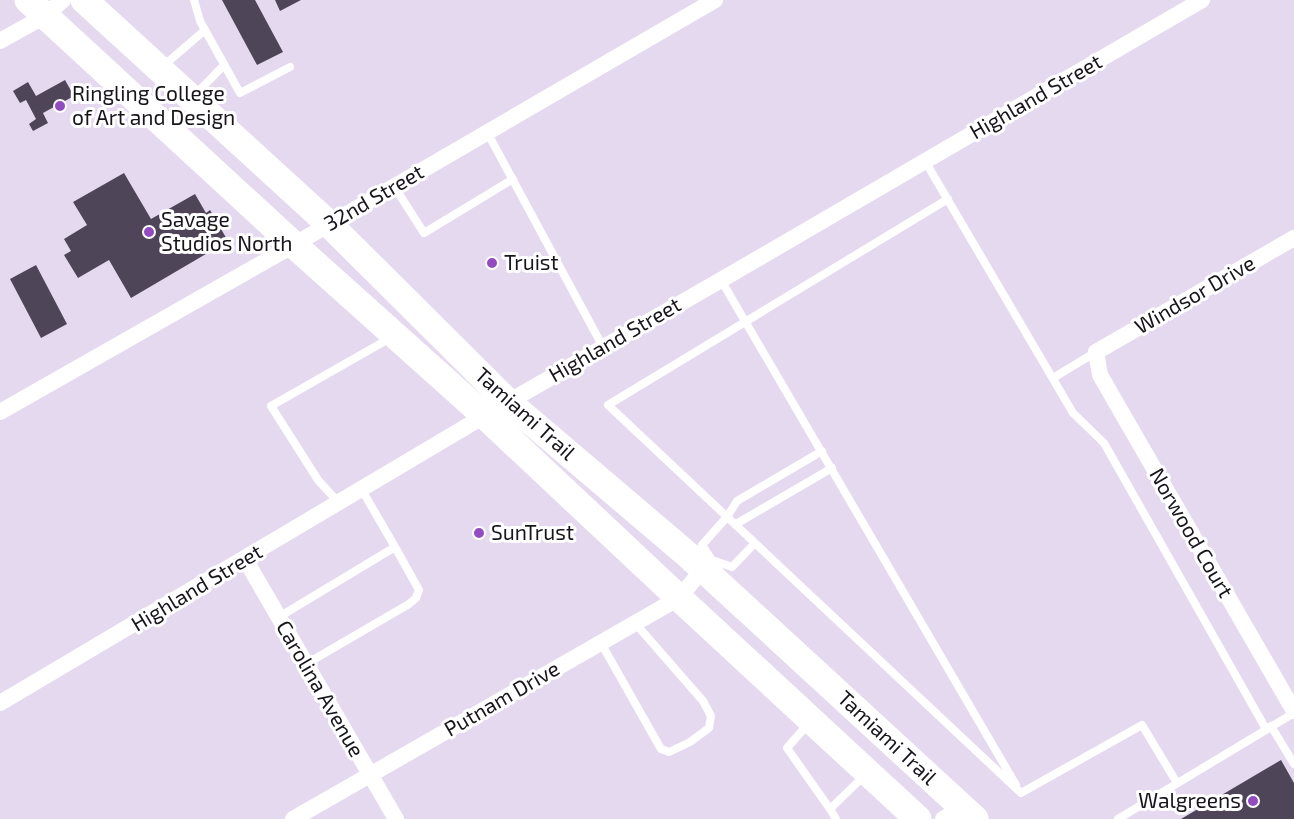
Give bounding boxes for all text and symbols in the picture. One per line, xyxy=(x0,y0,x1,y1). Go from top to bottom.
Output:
street label: Highland Street xyxy=(965,48,1106,144)
place label: Ringling College of Art and Design xyxy=(72,80,235,129)
marker: Ringling College of Art and Design xyxy=(53,99,67,113)
street label: 32nd Street xyxy=(319,158,427,235)
place label: Savage Studios North xyxy=(161,206,293,255)
marker: Savage Studios North xyxy=(142,225,156,239)
place label: Truist xyxy=(504,249,559,274)
street label: Windsor Drive xyxy=(1130,249,1259,338)
marker: Truist xyxy=(485,256,499,270)
street label: Highland Street xyxy=(544,291,685,387)
street label: Tamiami Trail xyxy=(471,361,582,465)
street label: Norwood Court xyxy=(1145,463,1239,601)
place label: SunTrust xyxy=(491,519,574,544)
marker: SunTrust xyxy=(472,526,486,540)
street label: Highland Street xyxy=(126,538,266,636)
street label: Carolina Avenue xyxy=(272,616,370,761)
street label: Putnam Drive xyxy=(439,655,563,741)
street label: Tamiami Trail xyxy=(833,685,943,790)
place label: Walgreens xyxy=(1138,787,1241,812)
marker: Walgreens xyxy=(1246,794,1260,808)

